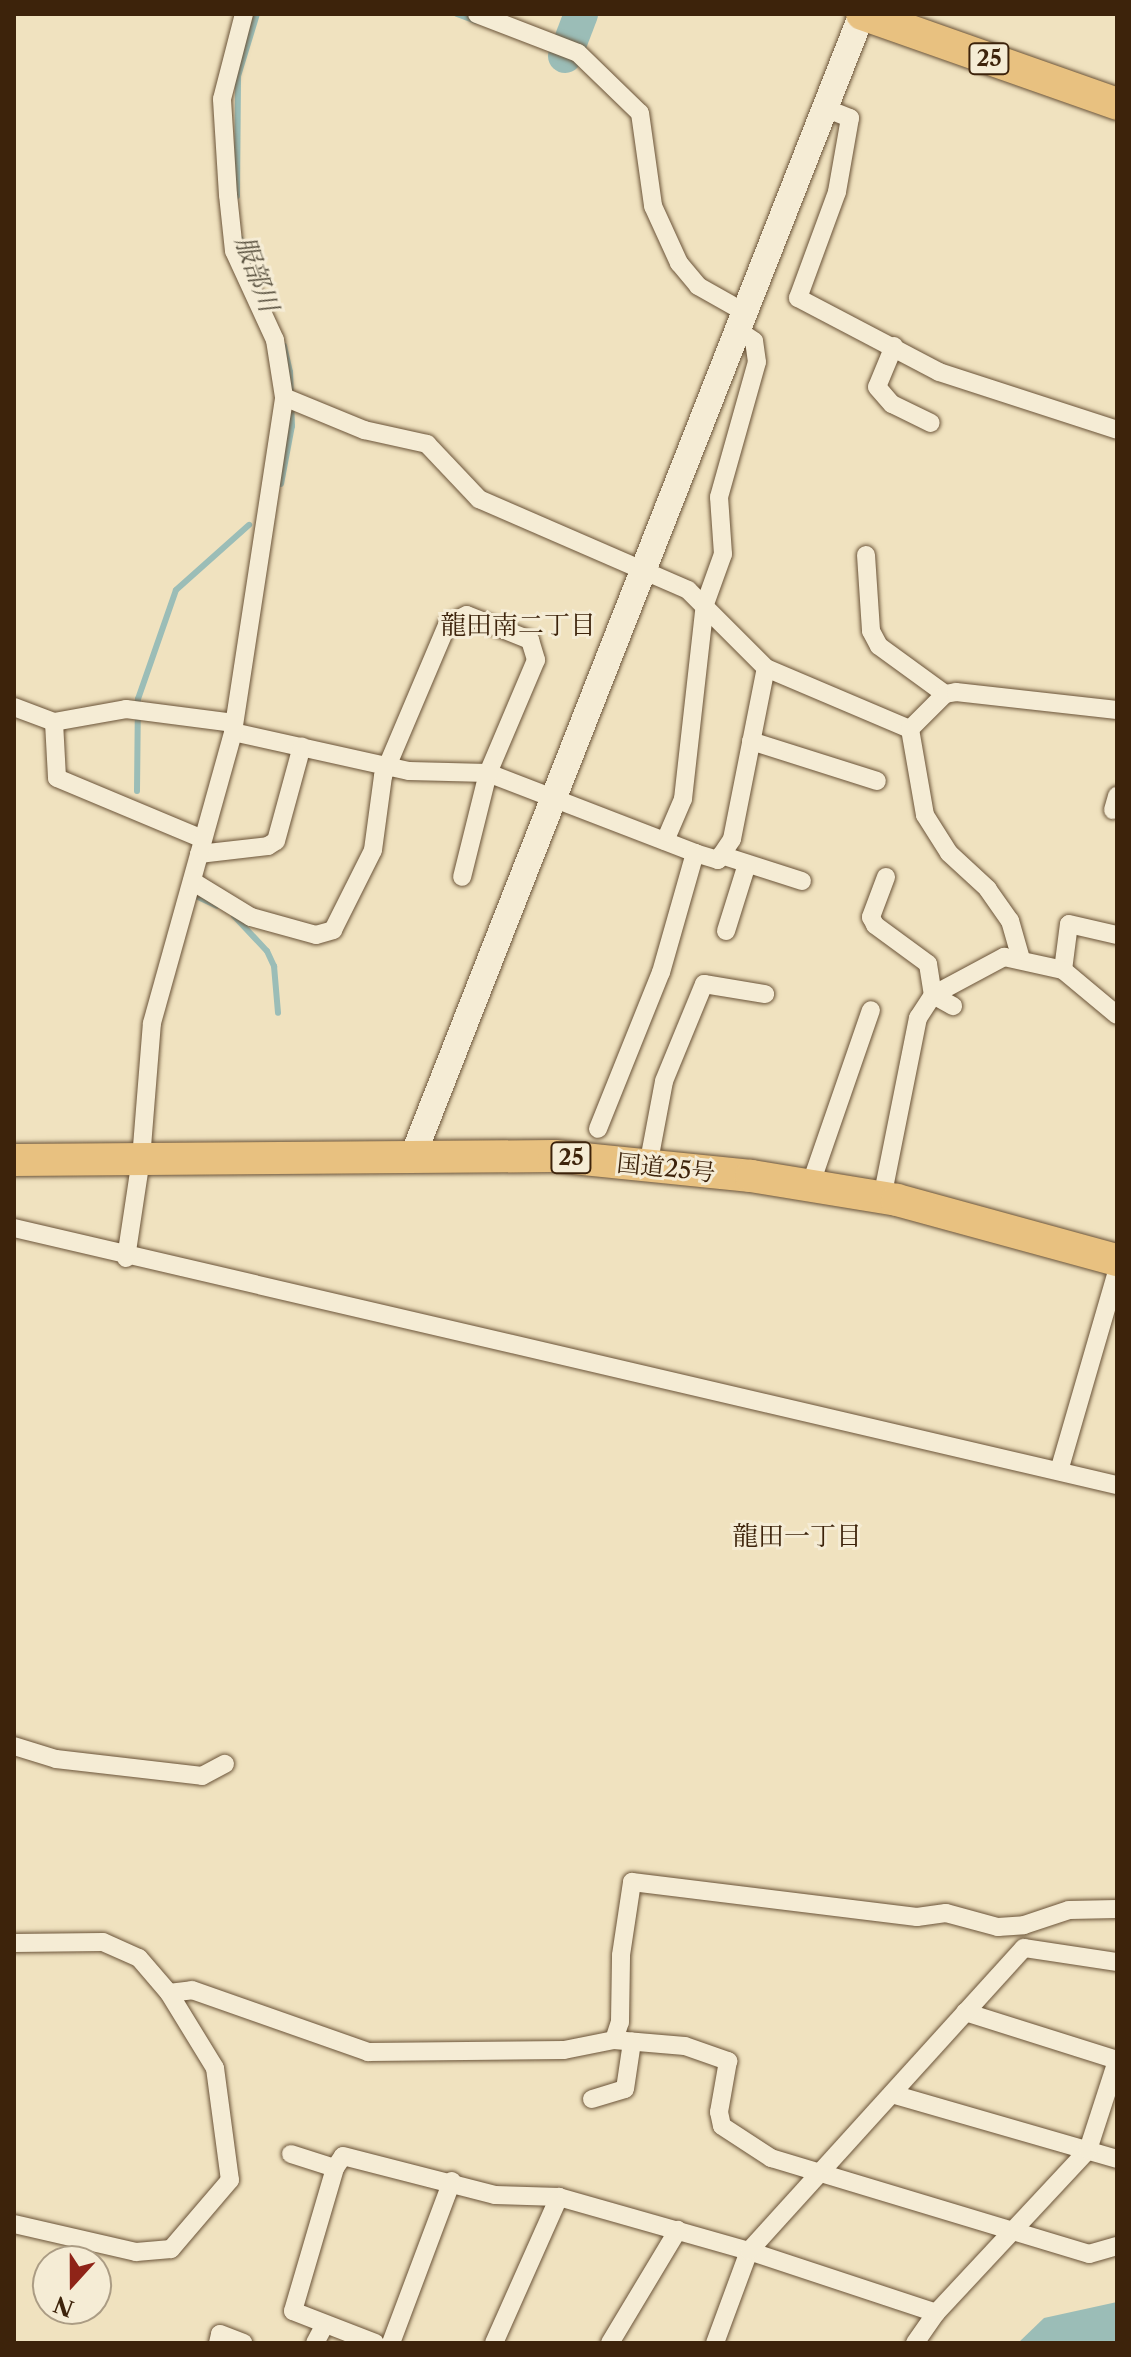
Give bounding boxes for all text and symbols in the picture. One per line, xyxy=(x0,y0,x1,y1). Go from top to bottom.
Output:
road number: 25 xyxy=(967,41,1011,77)
water label: 服部川 xyxy=(228,232,284,316)
district label: 龍田南二丁目 xyxy=(440,610,596,642)
road number: 25 xyxy=(549,1140,593,1176)
street label: 国道25号 xyxy=(615,1149,717,1187)
district label: 龍田一丁目 xyxy=(732,1521,862,1553)
north arrow xyxy=(32,2245,112,2325)
text: N xyxy=(50,2290,78,2322)

